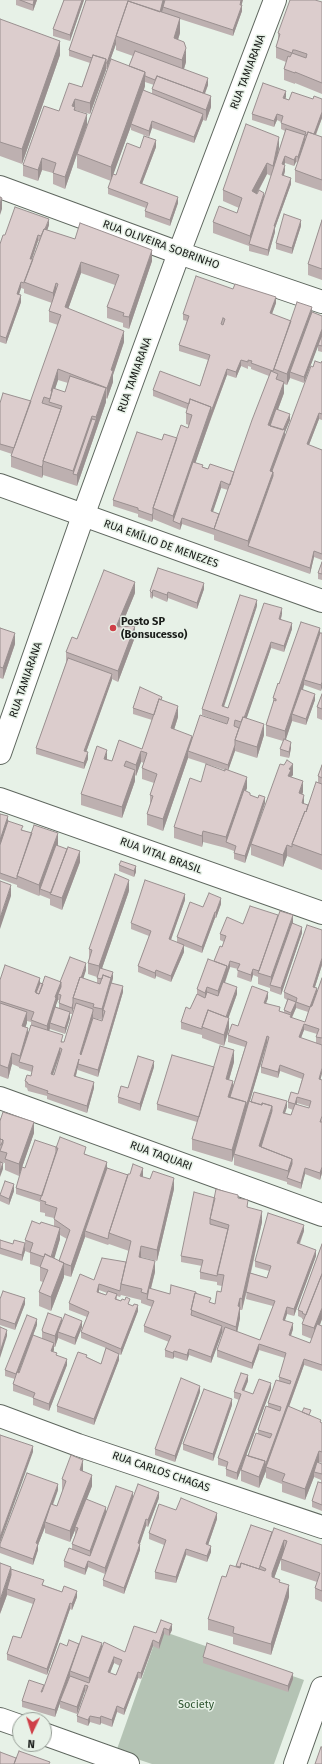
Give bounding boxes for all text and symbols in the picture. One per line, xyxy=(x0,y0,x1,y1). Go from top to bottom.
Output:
street label: RUA TAMIARANA xyxy=(228,33,268,111)
street label: RUA OLIVEIRA SOBRINHO xyxy=(101,218,221,272)
street label: RUA TAMIARANA xyxy=(115,335,155,415)
street label: RUA EMÍLIO DE MENEZES xyxy=(102,517,220,571)
place label: Posto SP (Bonsucesso) xyxy=(121,615,187,641)
marker: Posto SP (Bonsucesso) xyxy=(108,623,118,633)
street label: RUA TAMIARANA xyxy=(7,640,45,720)
street label: RUA VITAL BRASIL xyxy=(118,835,204,877)
street label: RUA TAQUARI xyxy=(128,1139,194,1173)
street label: RUA CARLOS CHAGAS xyxy=(110,1449,212,1495)
park label: Society xyxy=(178,1698,214,1712)
north arrow xyxy=(12,1712,52,1752)
text: N xyxy=(27,1737,35,1750)

